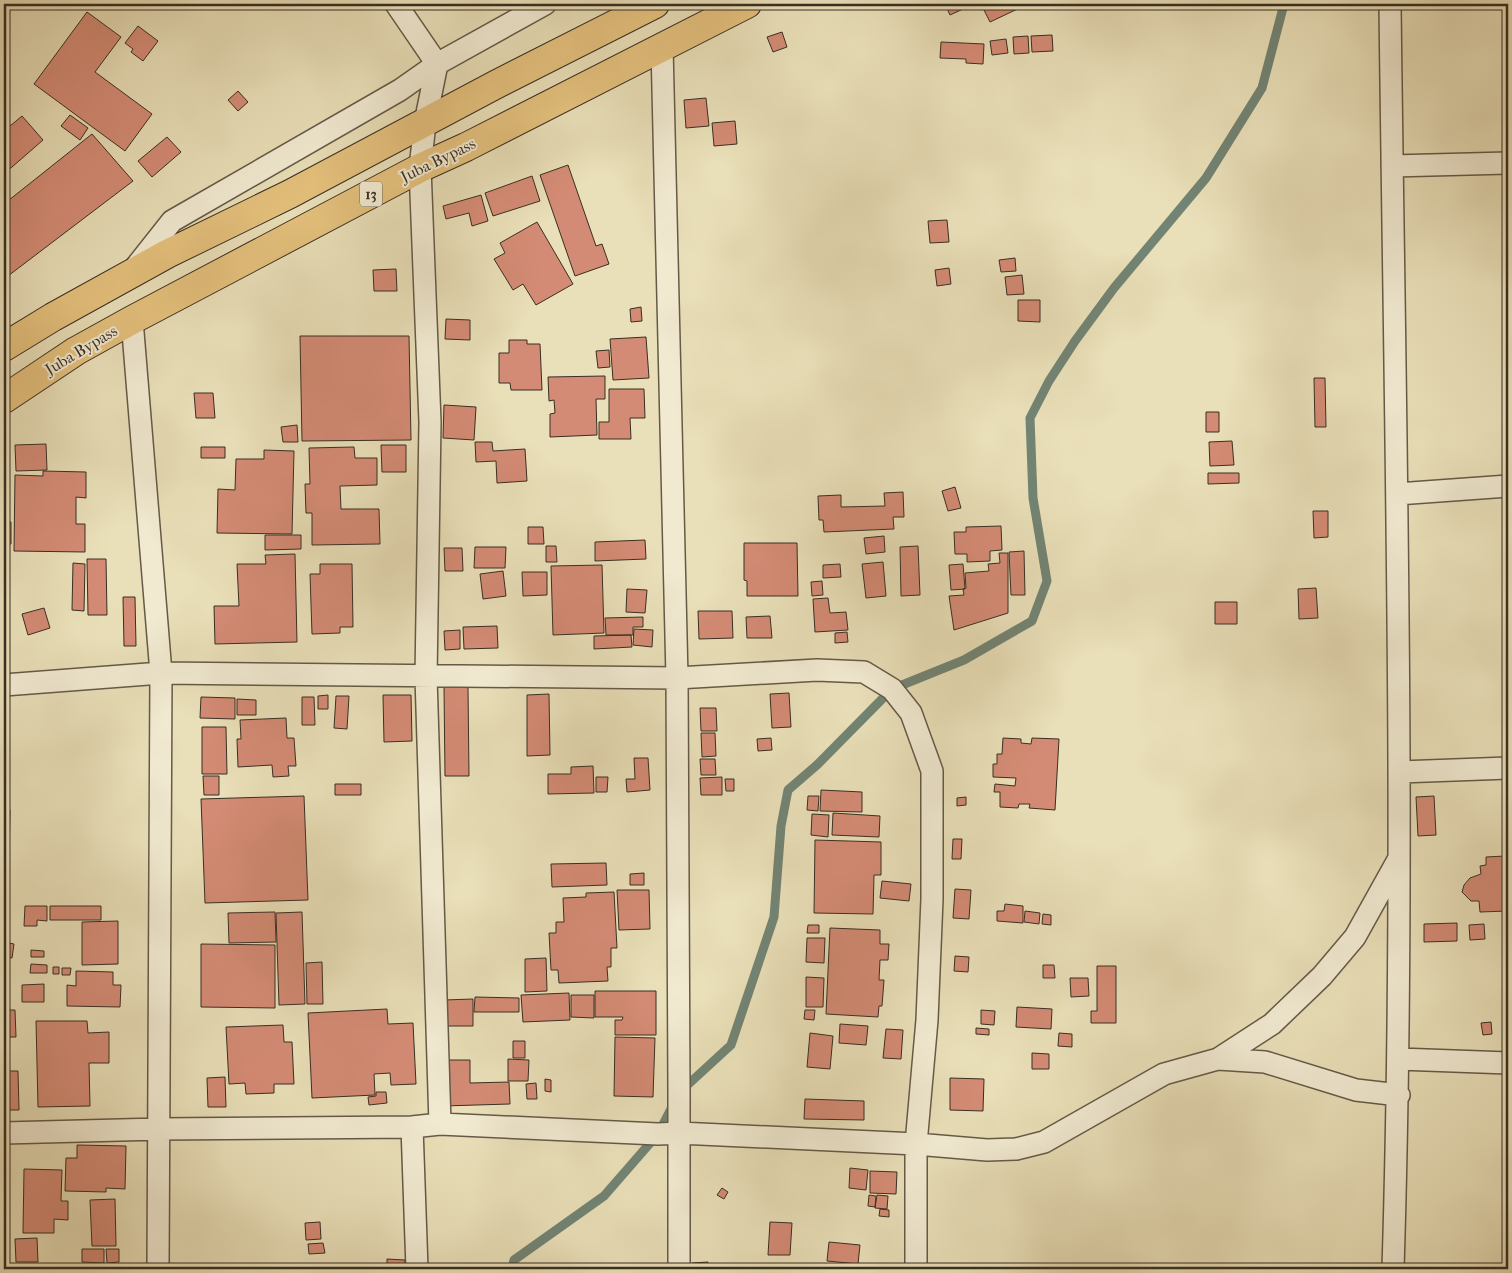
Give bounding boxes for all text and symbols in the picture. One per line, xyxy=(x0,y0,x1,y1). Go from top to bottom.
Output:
street label: Juba Bypass xyxy=(396,134,479,187)
road number: 13 xyxy=(360,182,382,206)
street label: Juba Bypass xyxy=(40,321,121,380)

